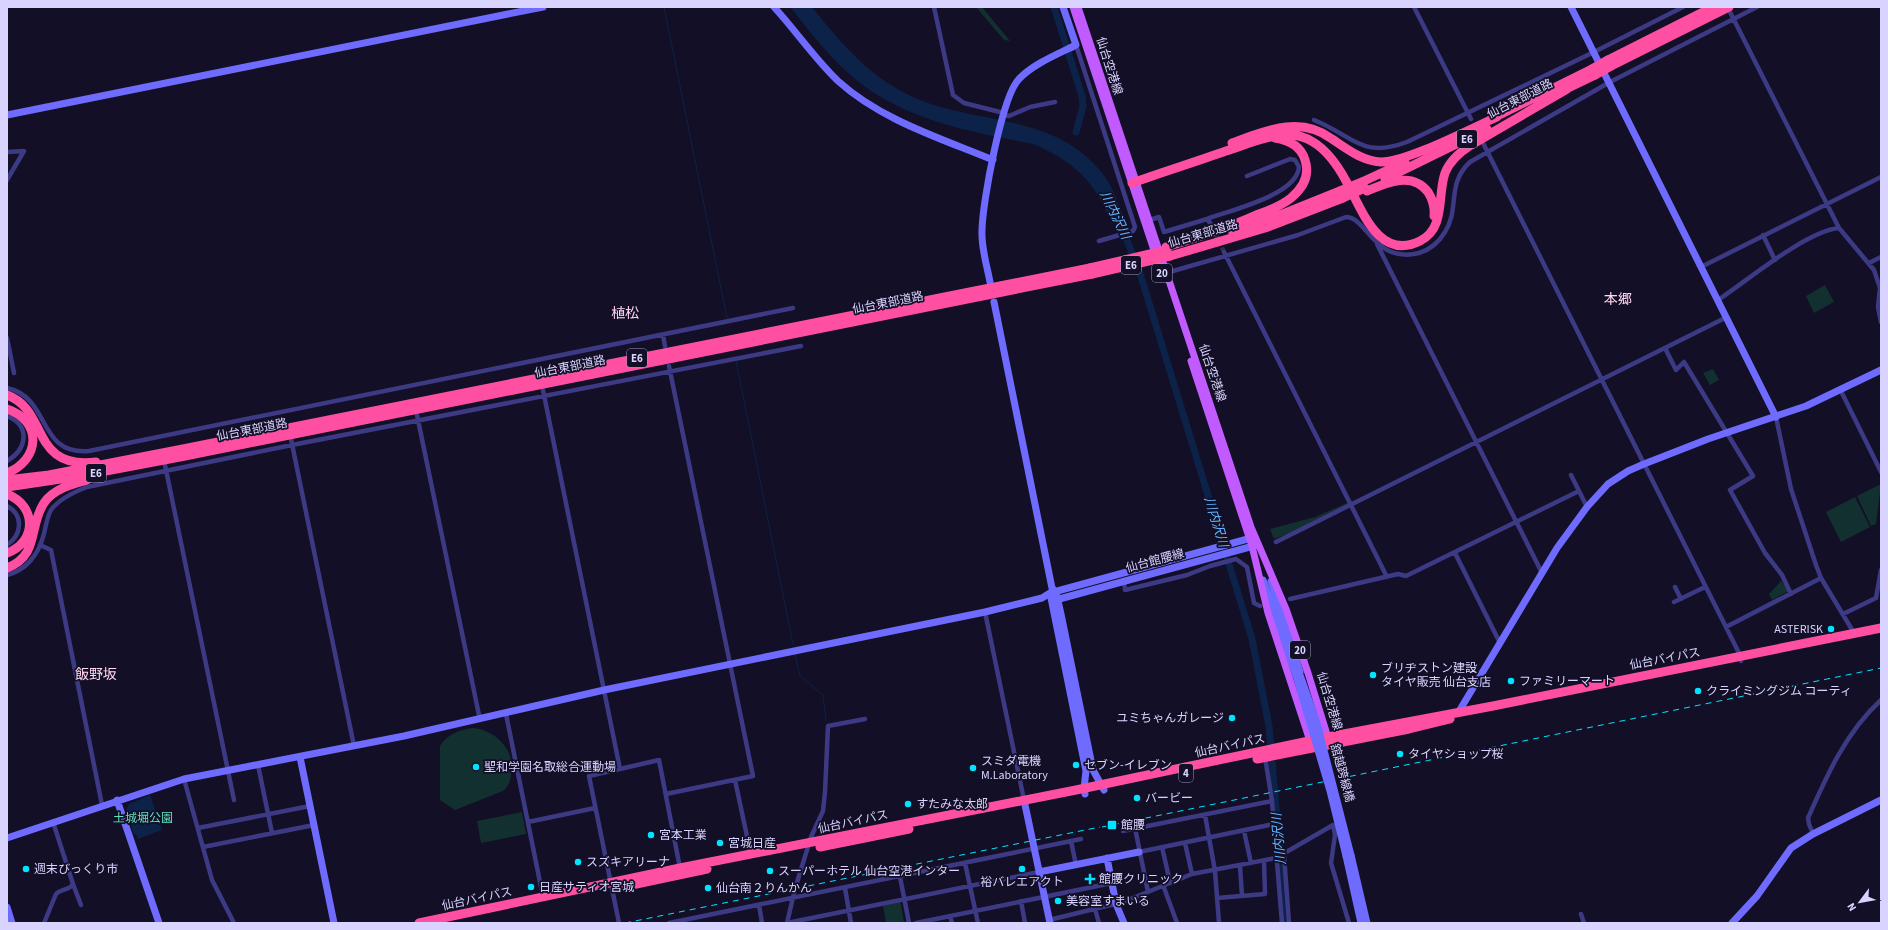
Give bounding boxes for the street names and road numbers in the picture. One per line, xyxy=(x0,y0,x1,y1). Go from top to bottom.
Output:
street label: 仙台空港線 xyxy=(1092,35,1126,97)
street label: 仙台東部道路 xyxy=(1484,75,1556,123)
road number: E6 xyxy=(1457,130,1477,148)
street label: 仙台東部道路 xyxy=(1166,216,1240,252)
road number: E6 xyxy=(1121,256,1141,274)
road number: 20 xyxy=(1152,264,1172,282)
street label: 仙台東部道路 xyxy=(851,288,925,318)
street label: 仙台空港線 xyxy=(1194,342,1230,404)
road number: E6 xyxy=(627,349,647,367)
street label: 仙台東部道路 xyxy=(533,352,607,382)
street label: 仙台東部道路 xyxy=(215,415,289,445)
road number: E6 xyxy=(86,464,106,482)
street label: 仙台館腰線 xyxy=(1124,545,1186,577)
road number: 20 xyxy=(1290,641,1310,659)
street label: 仙台バイパス xyxy=(1628,644,1702,674)
street label: 仙台空港線 xyxy=(1312,670,1346,732)
street label: 仙台バイパス xyxy=(1193,730,1267,762)
street label: 舘越跨線橋 xyxy=(1326,742,1358,804)
road number: 4 xyxy=(1179,764,1193,782)
street label: 仙台バイパス xyxy=(816,806,890,838)
street label: 仙台バイパス xyxy=(440,883,514,915)

